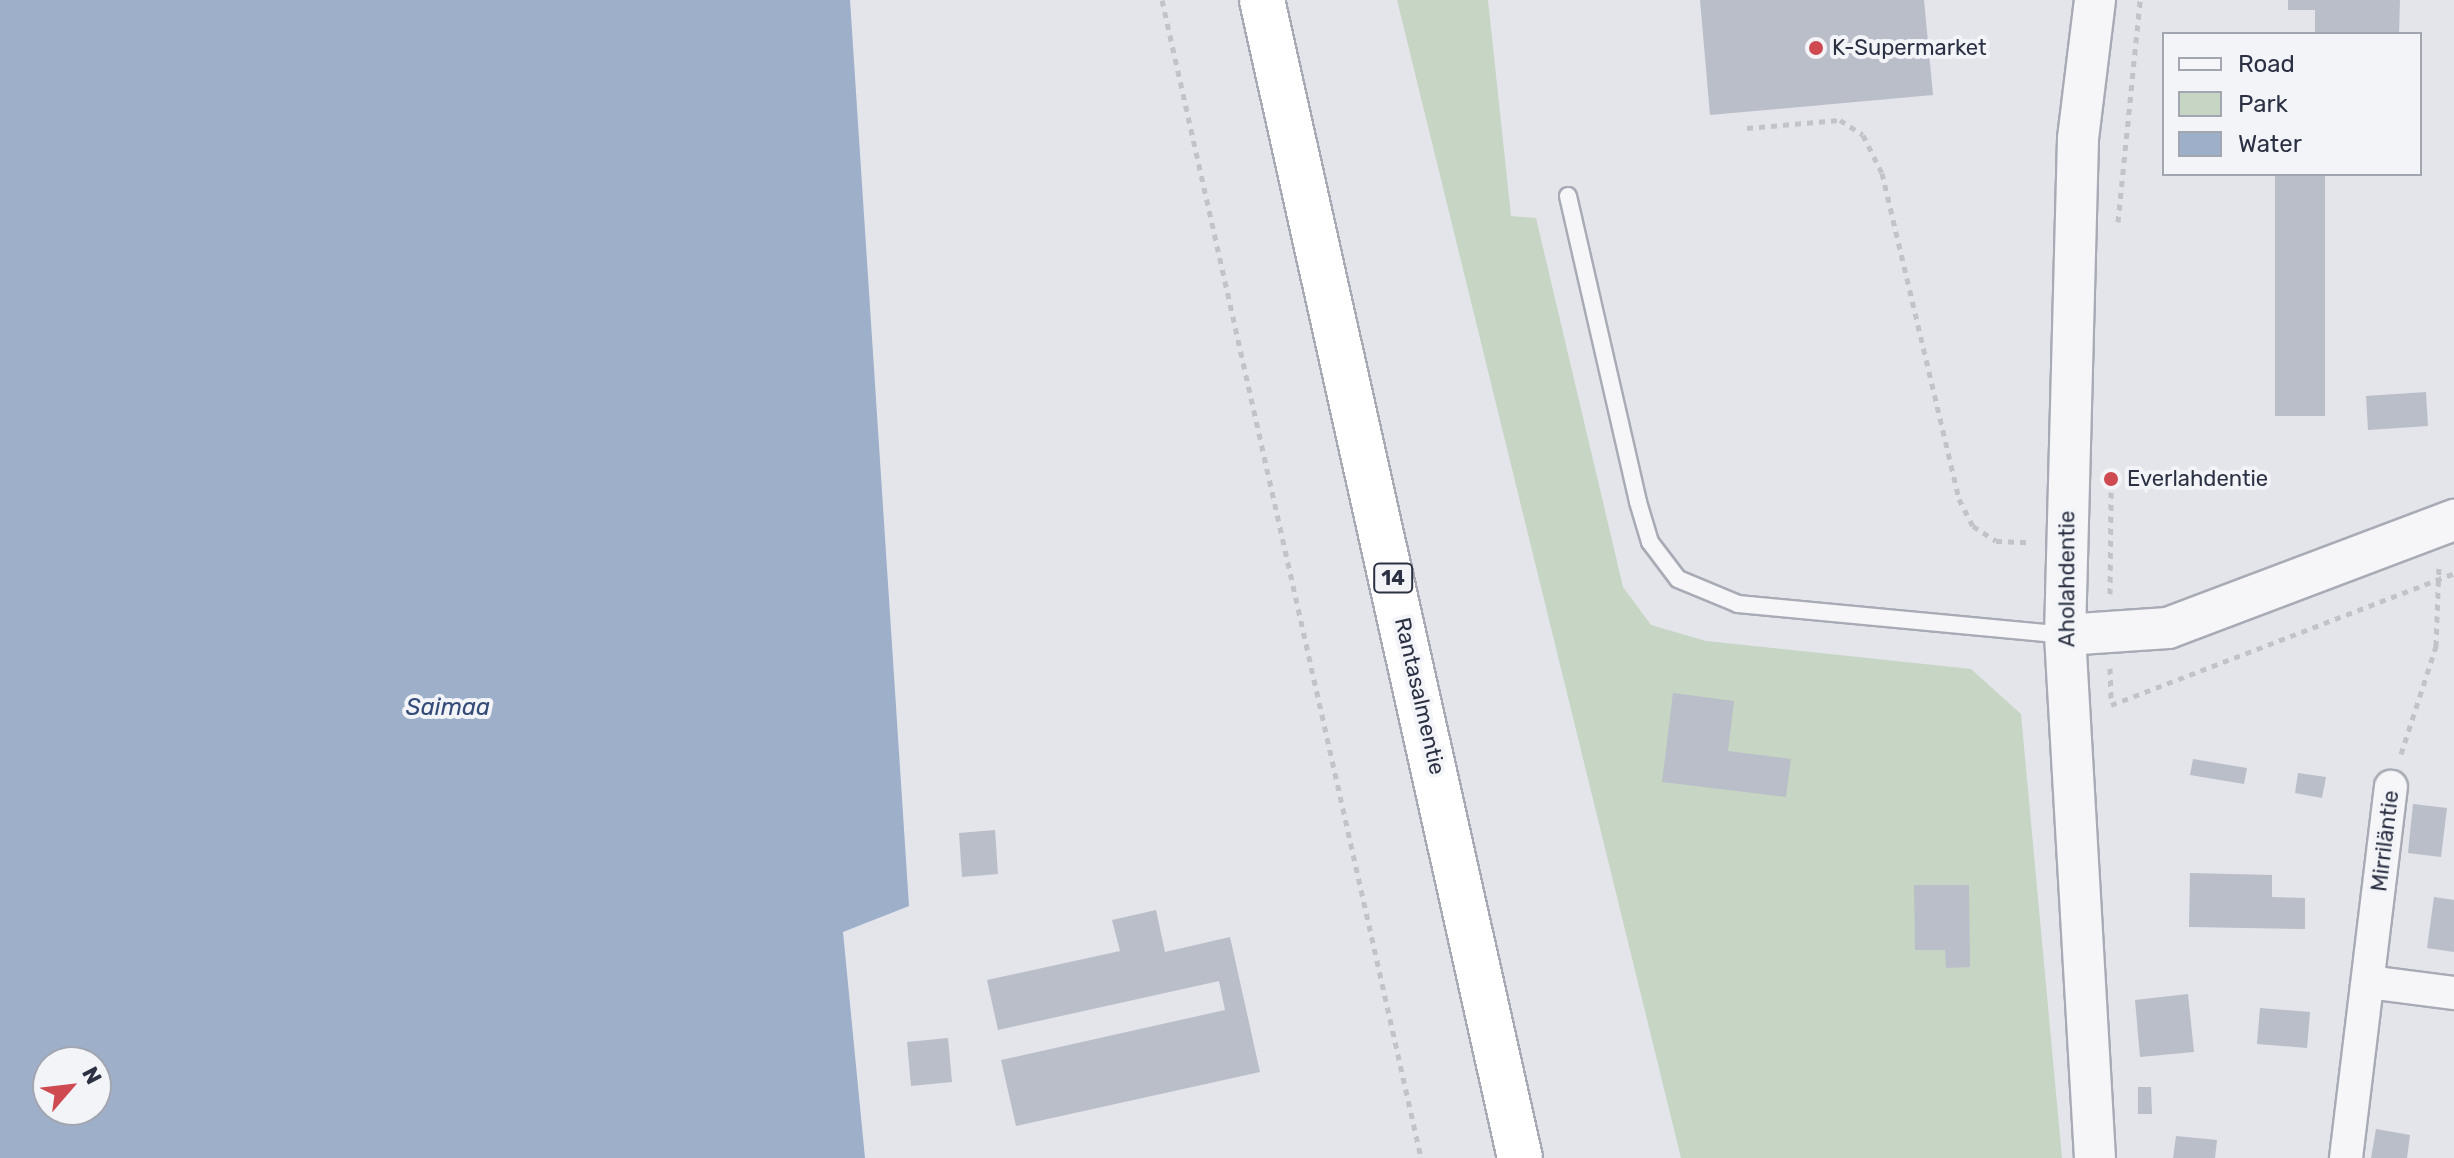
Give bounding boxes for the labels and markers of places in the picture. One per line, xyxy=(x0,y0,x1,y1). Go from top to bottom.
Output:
place label: K-Supermarket xyxy=(1832,35,1987,61)
marker: K-Supermarket xyxy=(1807,39,1825,57)
place label: Everlahdentie xyxy=(2127,466,2268,492)
marker: Everlahdentie xyxy=(2102,470,2120,488)

